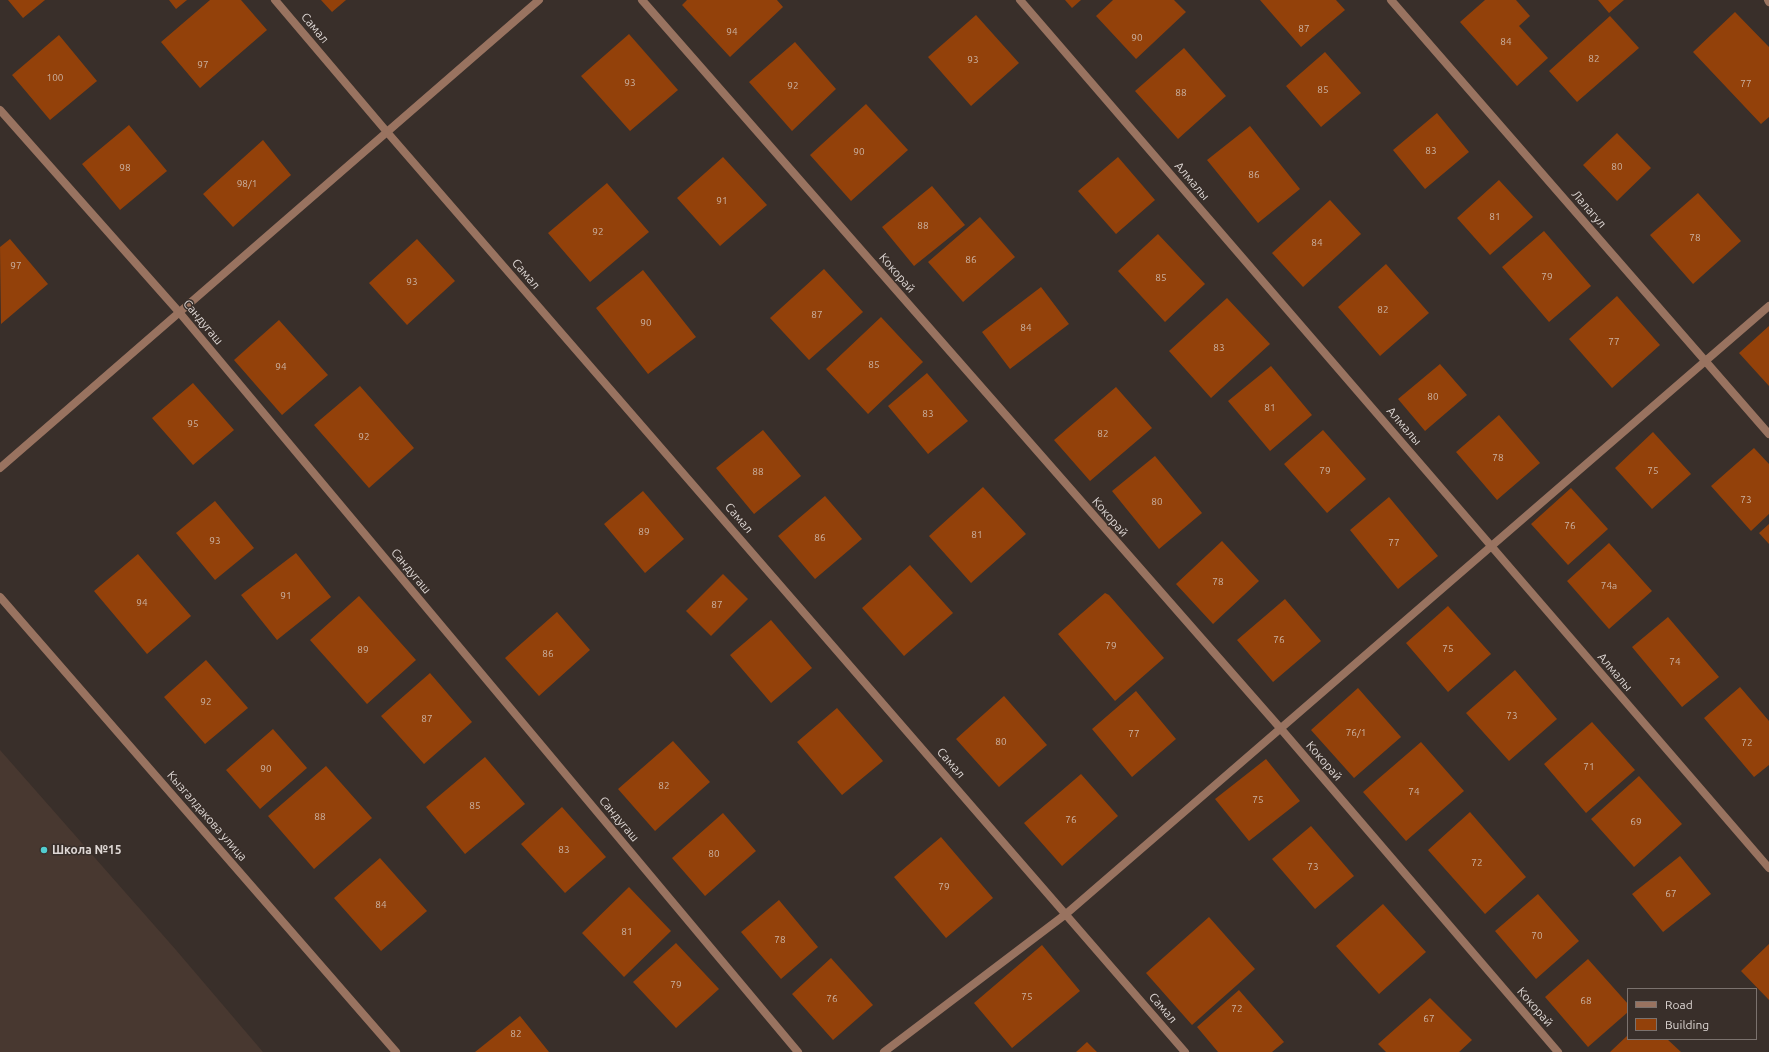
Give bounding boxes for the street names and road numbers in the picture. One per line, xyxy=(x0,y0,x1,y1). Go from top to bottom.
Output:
street label: Самал xyxy=(298,10,332,46)
street label: Алмалы xyxy=(1171,159,1213,203)
street label: Лалагул xyxy=(1569,187,1609,231)
street label: Кокорай xyxy=(876,250,918,296)
street label: Самал xyxy=(509,256,543,292)
street label: Сандугаш xyxy=(180,297,226,347)
street label: Алмалы xyxy=(1383,404,1425,448)
street label: Кокорай xyxy=(1089,494,1131,540)
street label: Самал xyxy=(722,500,756,536)
street label: Сандугаш xyxy=(388,546,434,596)
street label: Алмалы xyxy=(1594,650,1636,694)
street label: Кокорай xyxy=(1303,738,1345,784)
street label: Самал xyxy=(934,745,968,781)
street label: Кызгалдакова улица xyxy=(164,768,250,864)
street label: Сандугаш xyxy=(596,794,642,844)
street label: Кокорай xyxy=(1514,984,1556,1030)
street label: Самал xyxy=(1146,990,1180,1026)

